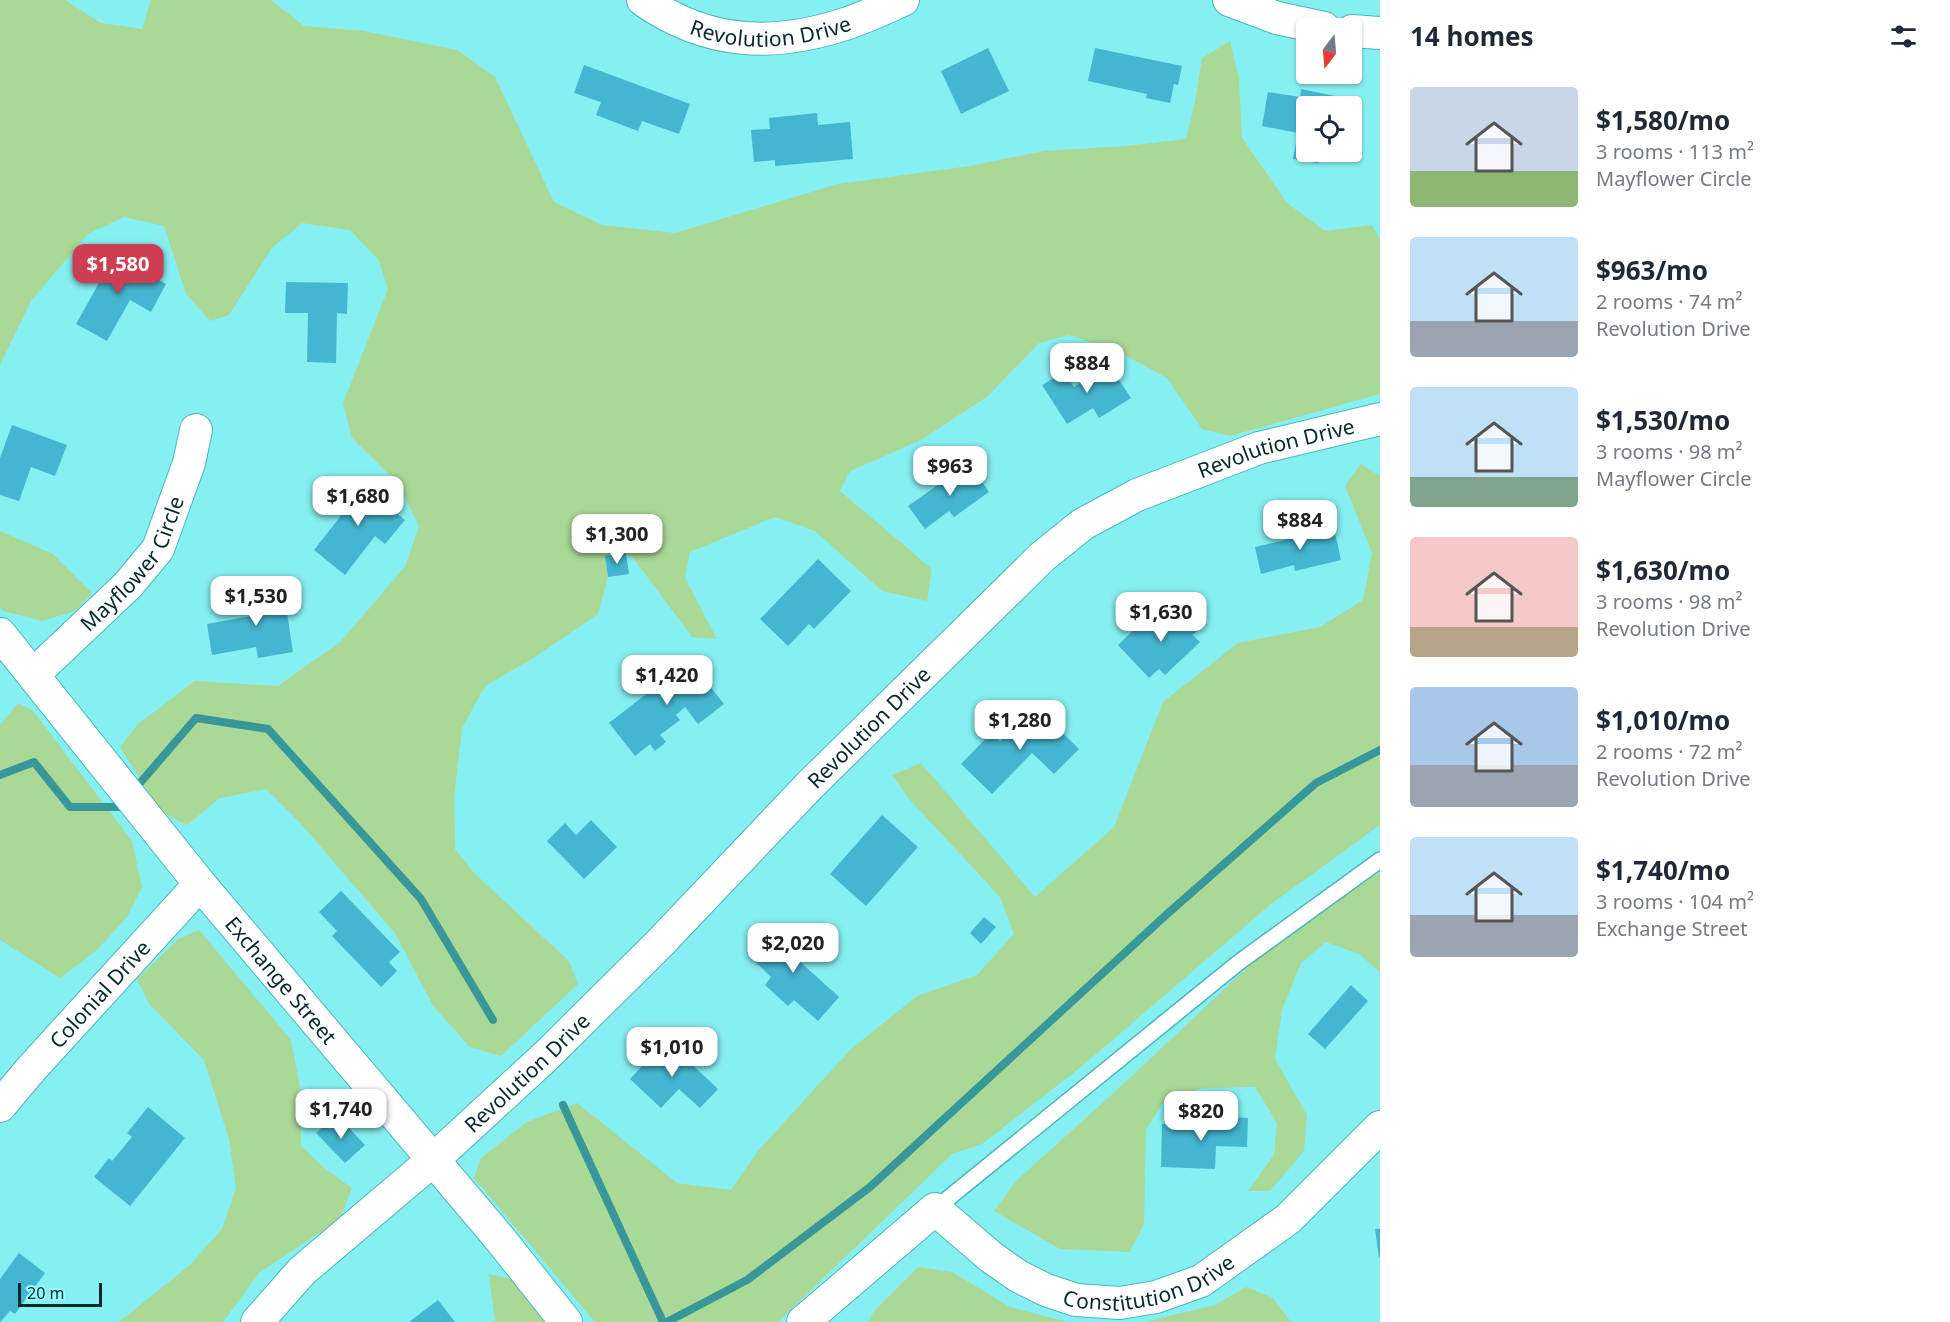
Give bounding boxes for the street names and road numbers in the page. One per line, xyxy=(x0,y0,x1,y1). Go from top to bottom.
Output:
street label: Revolution Drive xyxy=(687,9,854,53)
street label: Revolution Drive xyxy=(1193,412,1357,484)
street label: Mayflower Circle xyxy=(74,492,190,637)
street label: Revolution Drive xyxy=(801,660,936,794)
street label: Exchange Street xyxy=(219,910,344,1050)
street label: Colonial Drive xyxy=(43,934,156,1054)
street label: Revolution Drive xyxy=(458,1007,596,1138)
street label: Constitution Drive xyxy=(1059,1248,1240,1317)

